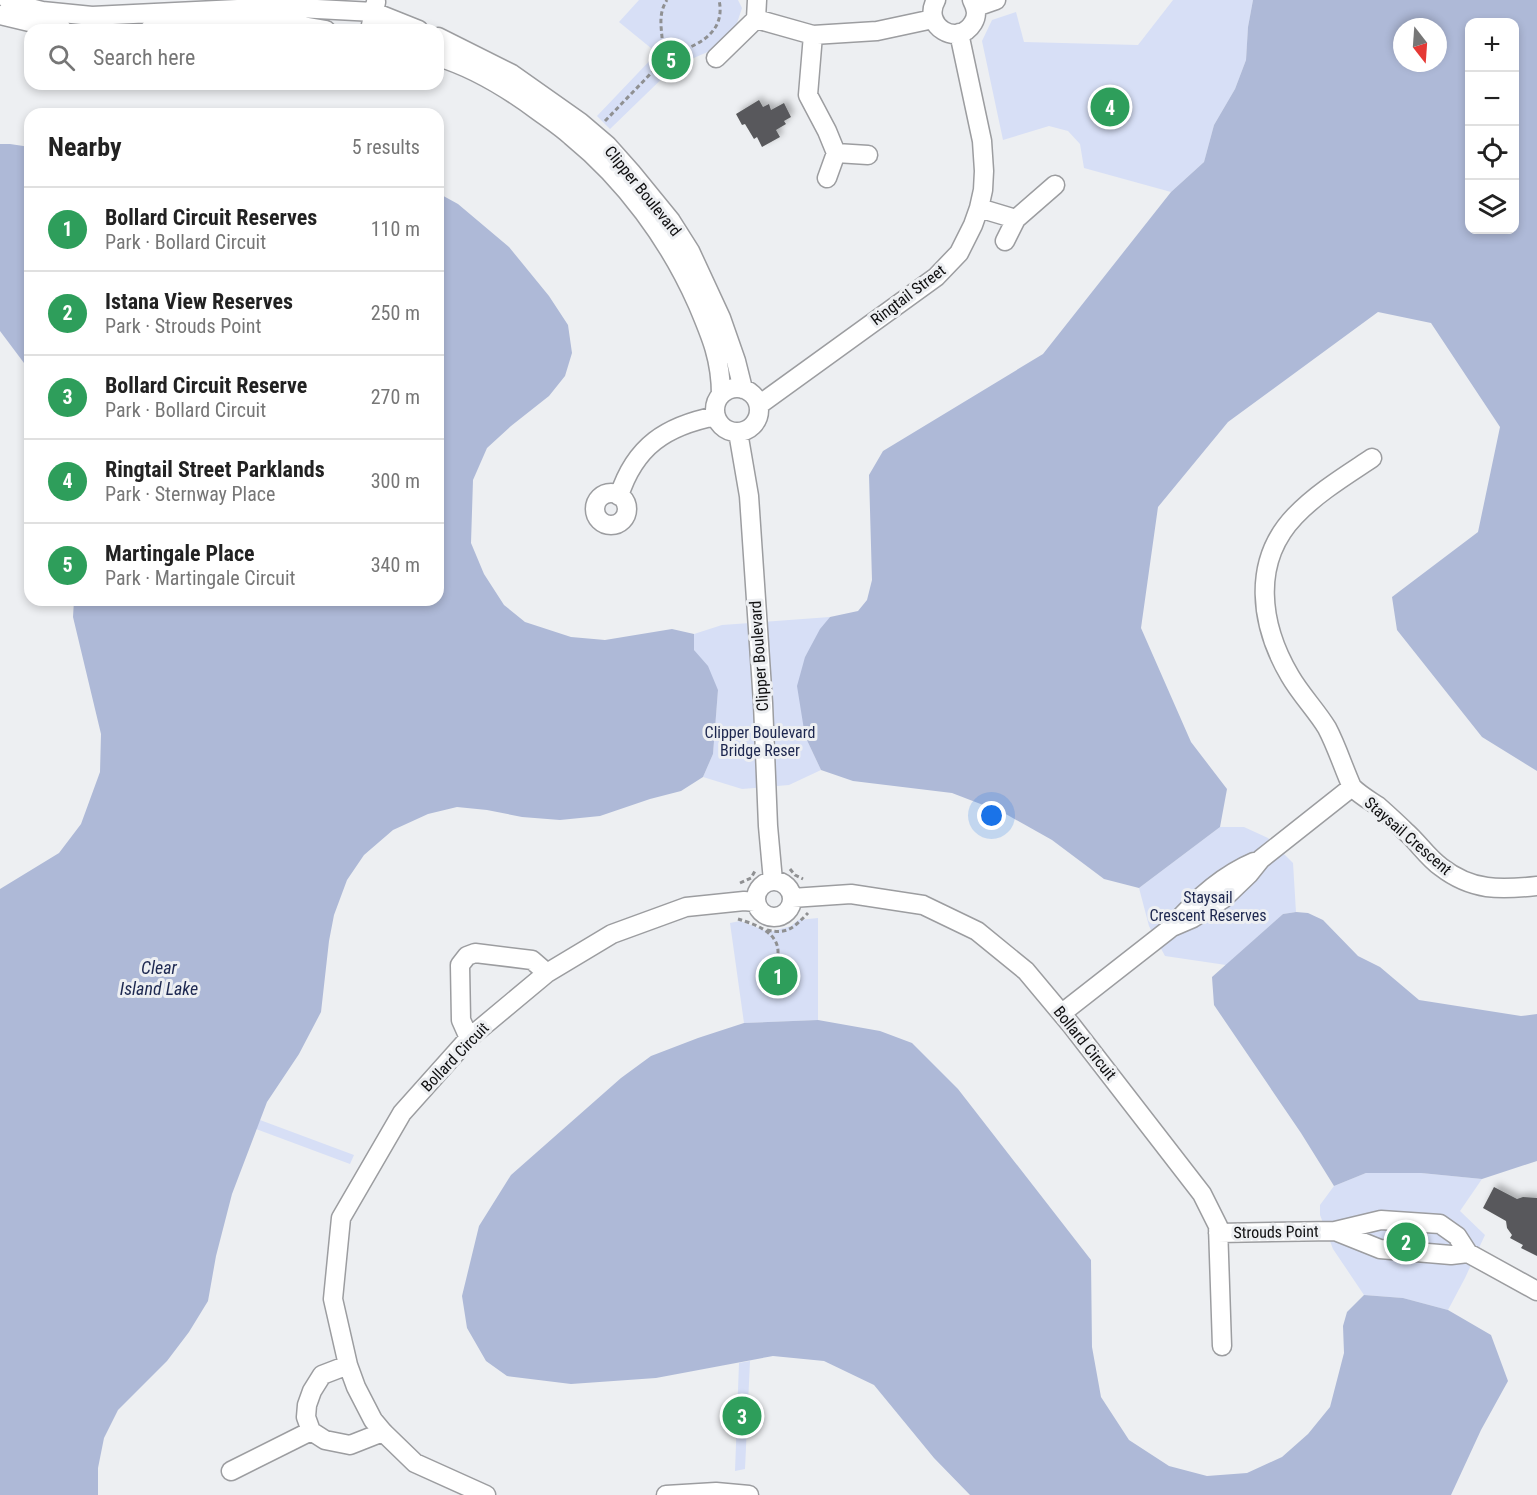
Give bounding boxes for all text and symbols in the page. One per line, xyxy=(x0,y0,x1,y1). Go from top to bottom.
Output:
north arrow xyxy=(1393,18,1447,72)
map controls xyxy=(1465,18,1519,234)
button: + xyxy=(1465,18,1519,72)
search box xyxy=(24,24,444,90)
pin: 5 xyxy=(652,38,690,82)
icon: search xyxy=(45,41,78,74)
text: Search here xyxy=(93,45,195,70)
button: − xyxy=(1465,72,1519,126)
pin: 4 xyxy=(1090,84,1130,130)
button: locate xyxy=(1465,126,1519,180)
text: Nearby xyxy=(48,132,122,162)
text: 5 results xyxy=(352,135,420,159)
street label: Clipper Boulevard xyxy=(601,142,685,240)
button: layers xyxy=(1465,180,1519,234)
text: Bollard Circuit Reserves xyxy=(105,205,317,230)
text: 1 xyxy=(62,217,73,241)
text: 110 m xyxy=(371,217,420,241)
text: Park · Bollard Circuit xyxy=(105,230,266,254)
street label: Ringtail Street xyxy=(867,261,949,329)
text: Istana View Reserves xyxy=(105,289,293,314)
text: 2 xyxy=(62,301,73,325)
text: 250 m xyxy=(371,301,420,325)
text: Park · Strouds Point xyxy=(105,314,261,338)
text: Bollard Circuit Reserve xyxy=(105,373,307,398)
text: 3 xyxy=(62,385,73,409)
text: 270 m xyxy=(371,385,420,409)
text: Park · Bollard Circuit xyxy=(105,398,266,422)
text: Ringtail Street Parklands xyxy=(105,457,325,482)
text: 4 xyxy=(62,469,73,493)
text: 300 m xyxy=(371,469,420,493)
text: Park · Sternway Place xyxy=(105,482,275,506)
text: Martingale Place xyxy=(105,541,255,566)
text: 5 xyxy=(62,553,73,577)
text: 340 m xyxy=(371,553,420,577)
text: Park · Martingale Circuit xyxy=(105,566,295,590)
street label: Clipper Boulevard xyxy=(746,600,772,712)
park label: Clipper Boulevard Bridge Reser xyxy=(705,723,815,760)
street label: Staysail Crescent xyxy=(1361,793,1456,879)
your location xyxy=(977,801,1006,830)
park label: Staysail Crescent Reserves xyxy=(1150,888,1266,925)
pin: 1 xyxy=(758,954,798,998)
water label: Clear Island Lake xyxy=(120,957,198,999)
street label: Bollard Circuit xyxy=(1050,1002,1121,1084)
street label: Bollard Circuit xyxy=(417,1018,493,1096)
pin: 2 xyxy=(1386,1220,1426,1264)
street label: Strouds Point xyxy=(1233,1222,1319,1242)
pin: 3 xyxy=(722,1394,762,1438)

